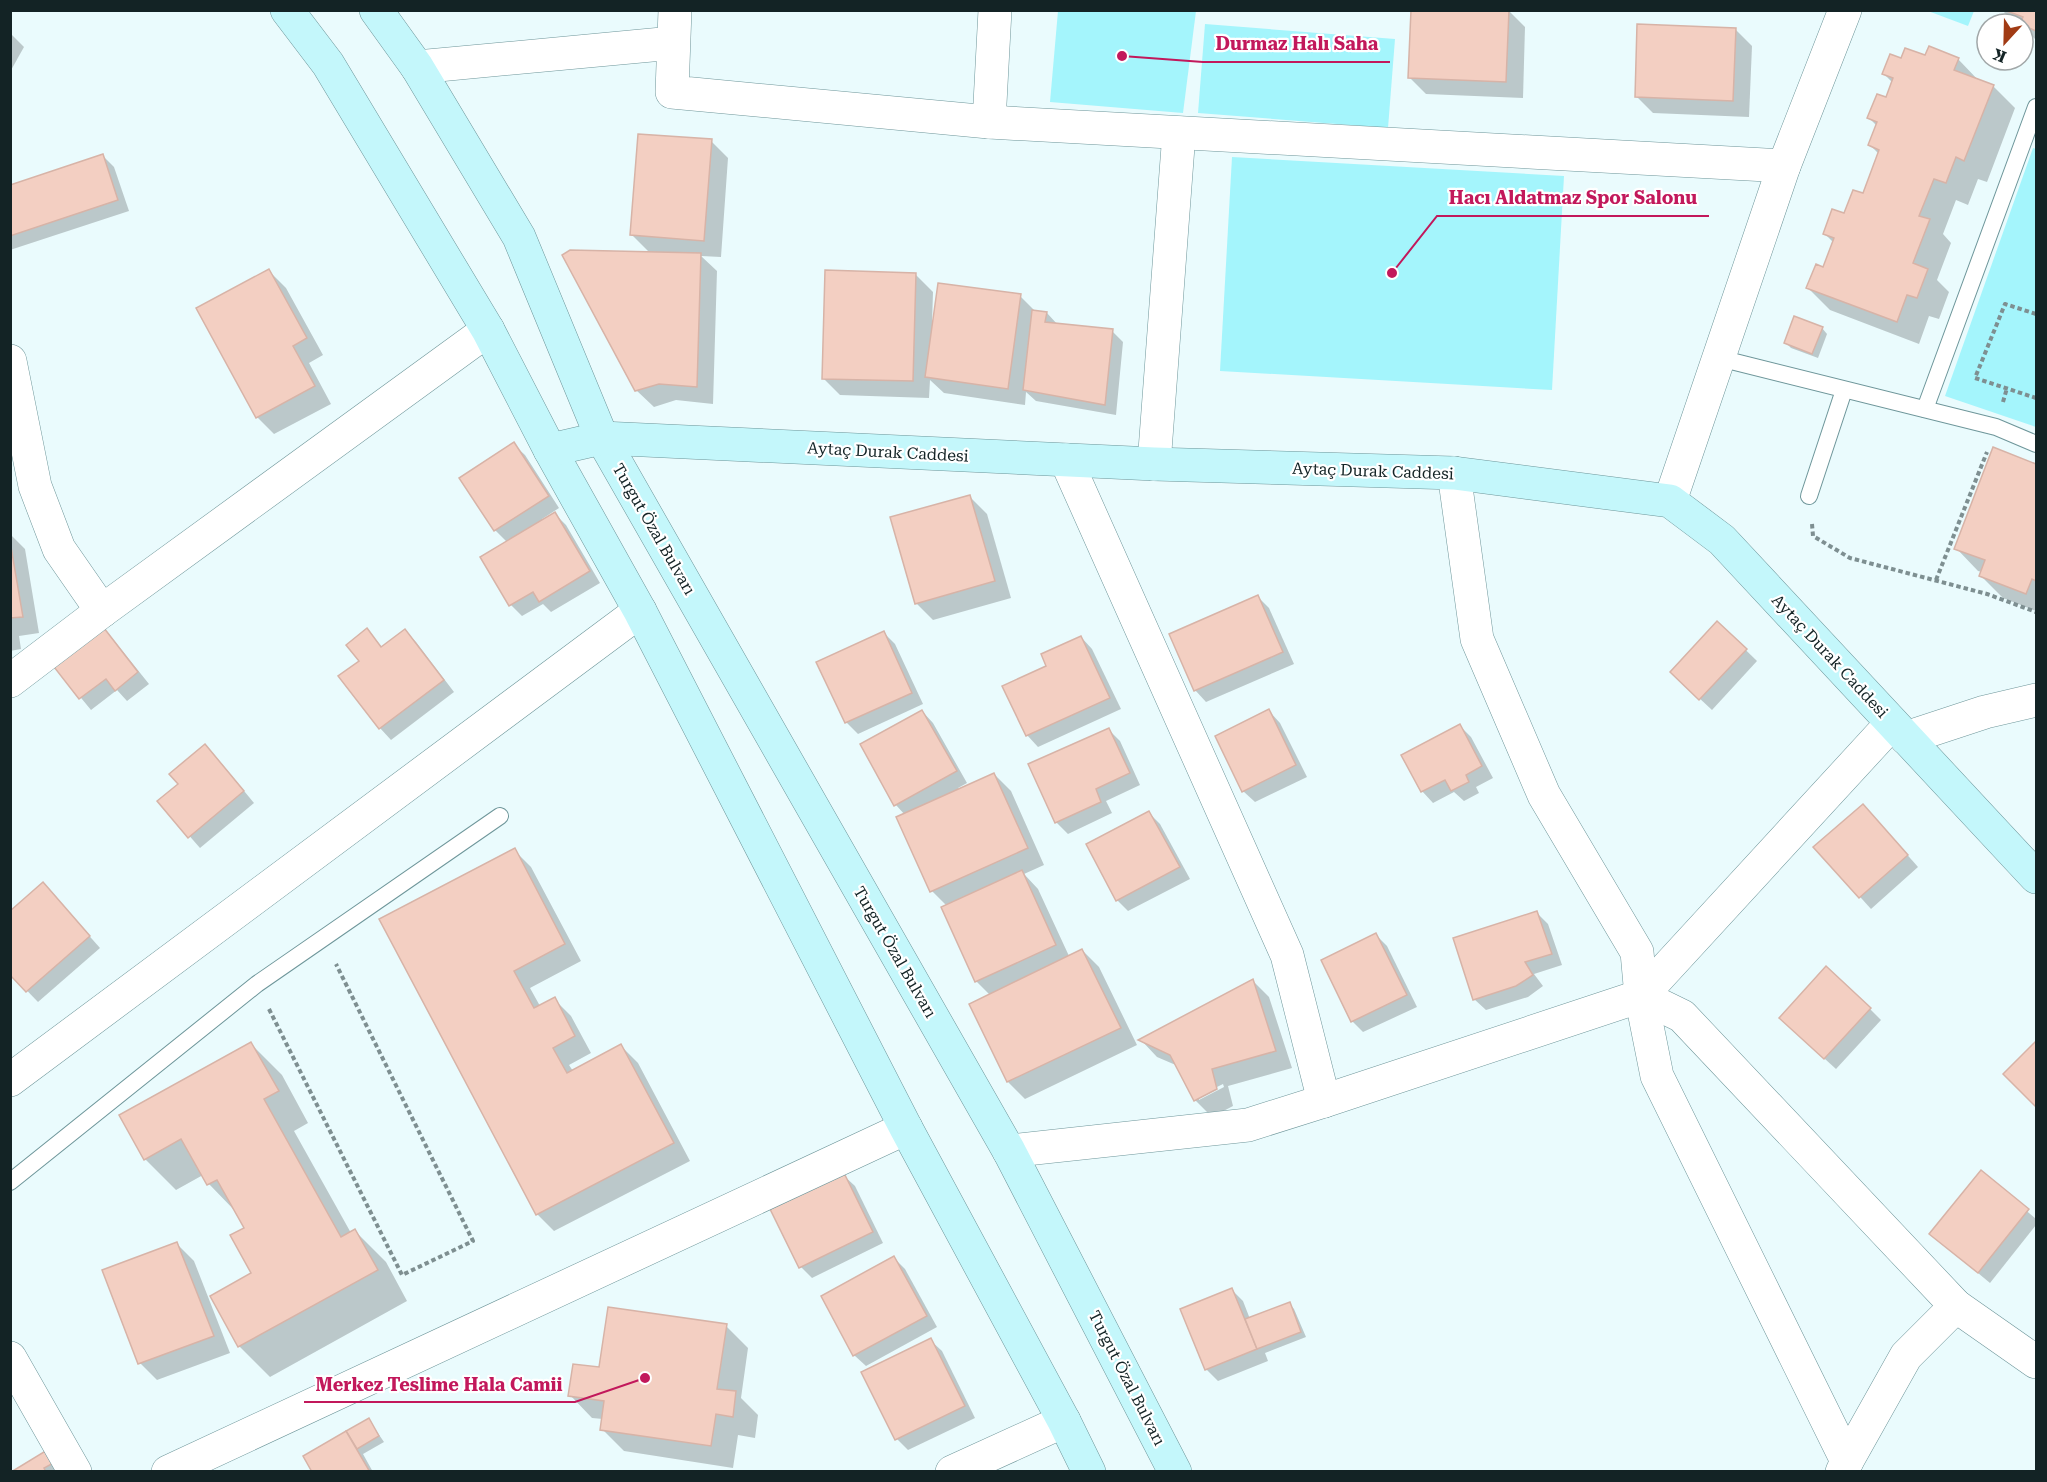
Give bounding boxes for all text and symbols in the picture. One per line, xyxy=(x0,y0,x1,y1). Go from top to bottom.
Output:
north arrow xyxy=(1975,12,2035,72)
callout: Durmaz Halı Saha xyxy=(1203,26,1390,62)
text: Durmaz Halı Saha xyxy=(1216,33,1379,54)
text: K xyxy=(1990,44,2009,67)
callout: Hacı Aldatmaz Spor Salonu xyxy=(1437,180,1709,216)
text: Hacı Aldatmaz Spor Salonu xyxy=(1449,187,1697,208)
street label: Aytaç Durak Caddesi xyxy=(807,438,969,466)
street label: Aytaç Durak Caddesi xyxy=(1292,459,1454,483)
street label: Turgut Özal Bulvarı xyxy=(609,460,699,598)
street label: Aytaç Durak Caddesi xyxy=(1768,590,1892,722)
street label: Turgut Özal Bulvarı xyxy=(850,883,940,1021)
street label: Turgut Özal Bulvarı xyxy=(1085,1307,1169,1449)
callout: Merkez Teslime Hala Camii xyxy=(304,1366,575,1402)
text: Merkez Teslime Hala Camii xyxy=(316,1374,562,1395)

